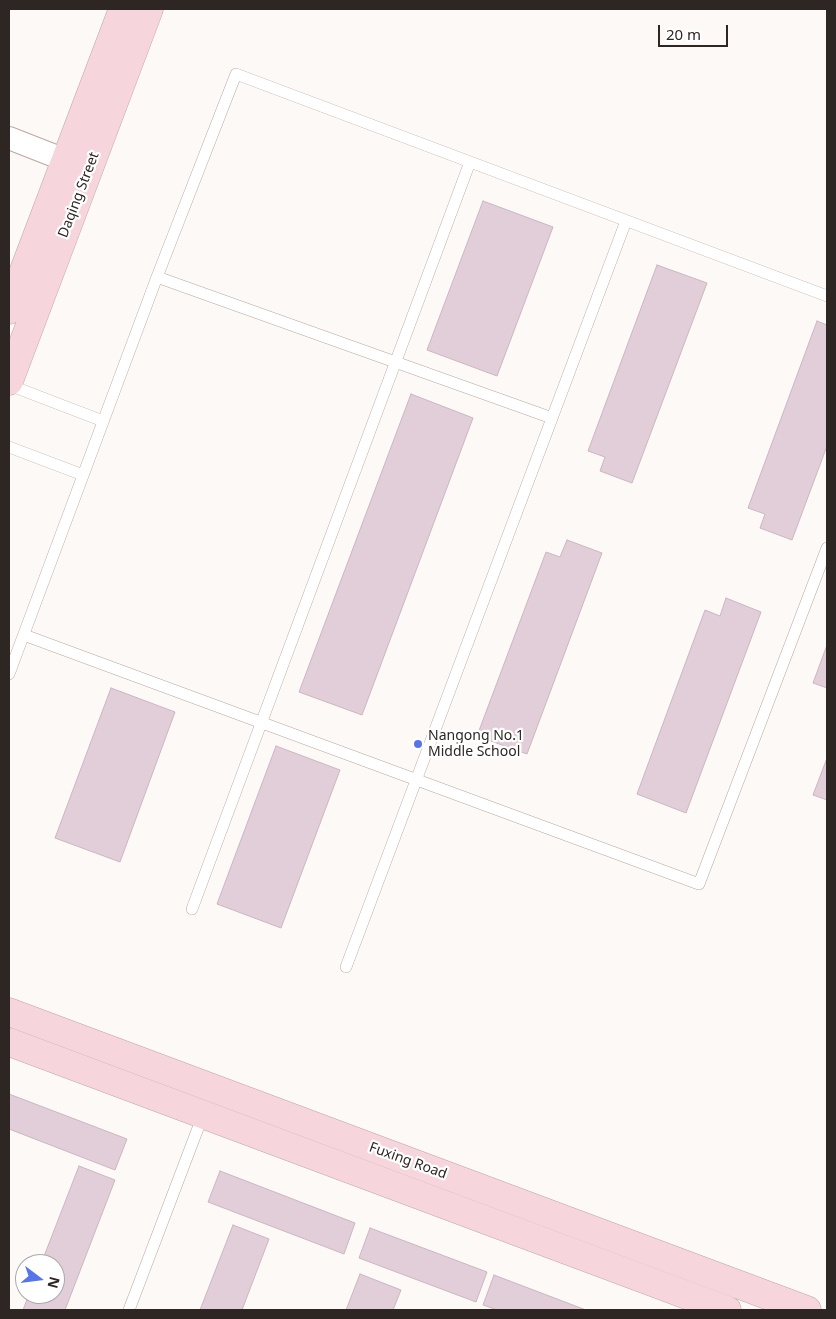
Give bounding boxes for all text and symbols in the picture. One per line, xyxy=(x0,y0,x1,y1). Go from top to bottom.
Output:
scale bar xyxy=(661,15,731,47)
text: 20 m xyxy=(666,24,701,44)
street label: Daqing Street xyxy=(55,150,103,240)
place label: Nangong No.1 Middle School xyxy=(428,728,524,760)
marker: Nangong No.1 Middle School xyxy=(412,738,424,750)
street label: Fuxing Road xyxy=(367,1139,449,1183)
north arrow xyxy=(15,1254,65,1304)
text: N xyxy=(43,1275,65,1291)

